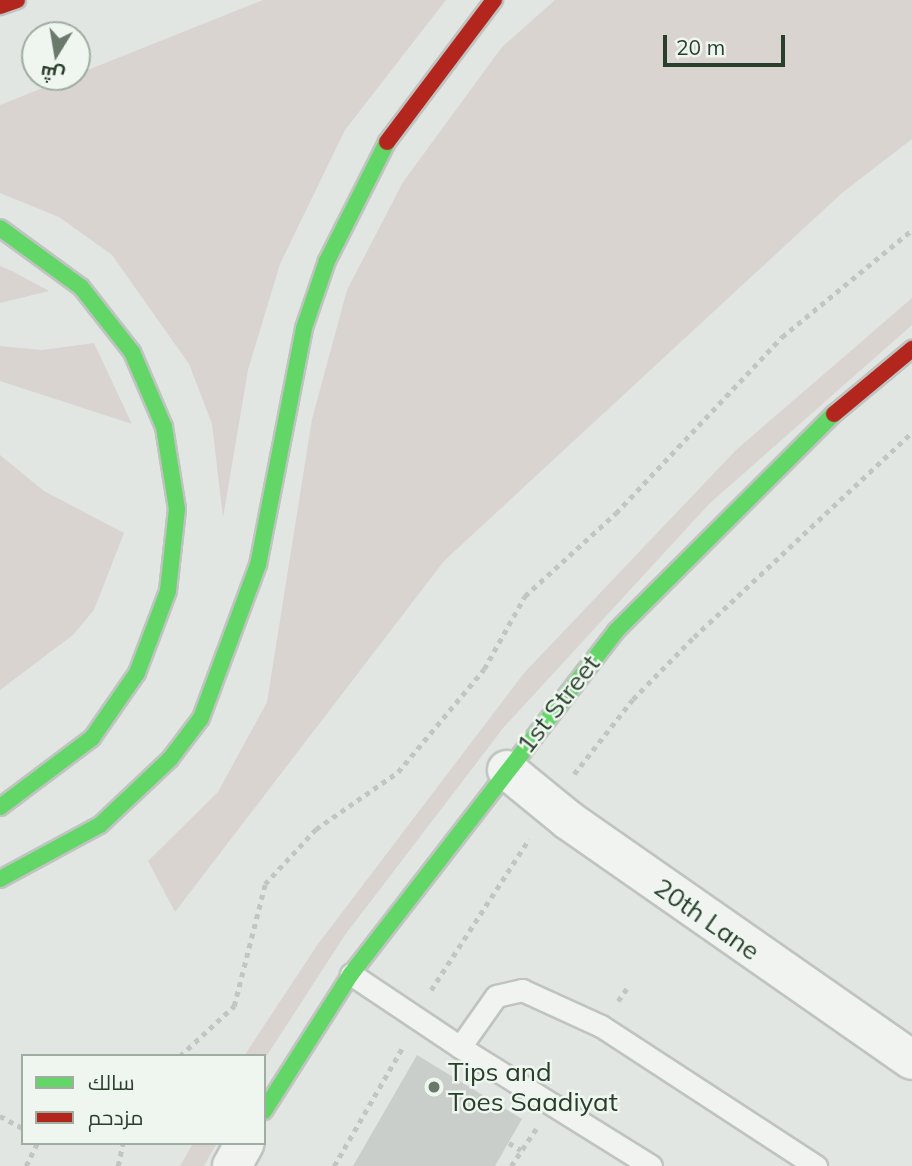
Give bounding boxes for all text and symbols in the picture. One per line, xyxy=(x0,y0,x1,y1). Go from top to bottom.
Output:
north arrow xyxy=(21,21,91,91)
scale bar xyxy=(667,21,790,65)
text: 20 m xyxy=(676,34,725,60)
text: ش xyxy=(38,61,67,89)
street label: 1st Street xyxy=(510,649,606,759)
street label: 20th Lane xyxy=(648,871,766,967)
legend xyxy=(21,1054,266,1145)
place label: Tips and Toes Saadiyat xyxy=(448,1056,618,1118)
text: سالك xyxy=(88,1069,135,1095)
marker: Tips and Toes Saadiyat xyxy=(426,1079,442,1095)
text: مزدحم xyxy=(88,1104,143,1130)

